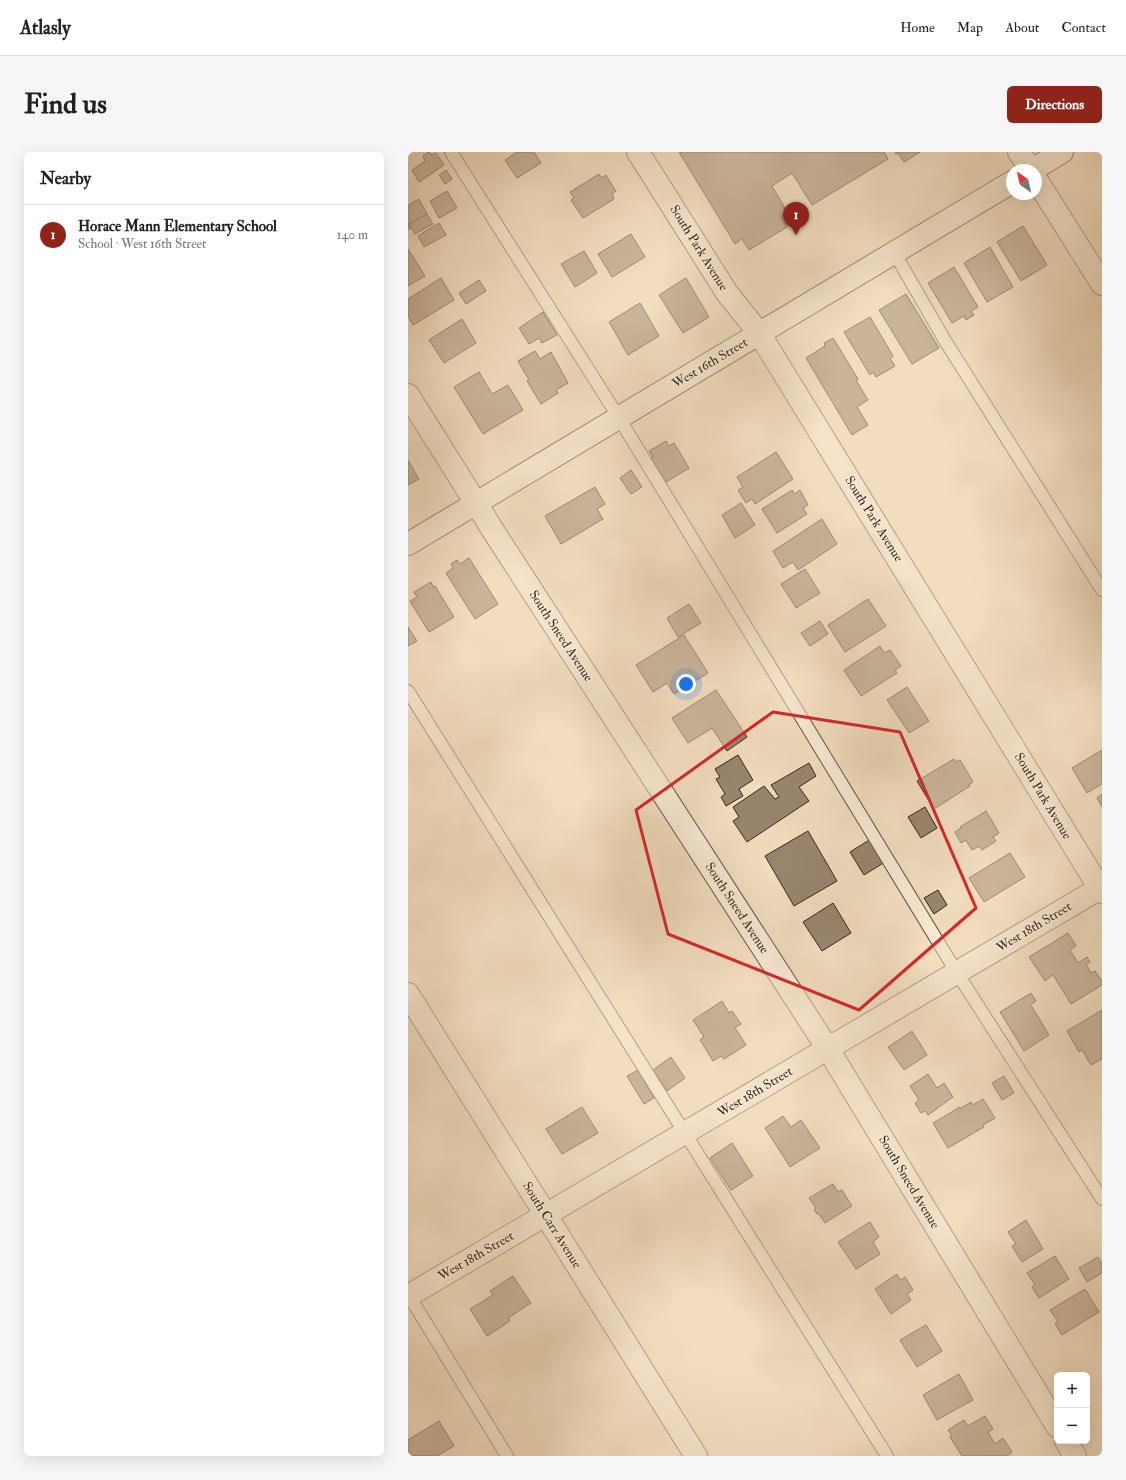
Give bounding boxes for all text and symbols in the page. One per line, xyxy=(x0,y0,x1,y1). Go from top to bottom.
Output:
text: Atlasly xyxy=(20,16,71,40)
text: Home xyxy=(900,19,935,36)
text: Map xyxy=(957,19,983,36)
text: About xyxy=(1005,19,1039,36)
text: Contact xyxy=(1061,19,1106,36)
button: Directions xyxy=(1007,86,1102,123)
text: Find us xyxy=(24,87,107,122)
north arrow xyxy=(1006,164,1042,200)
text: Nearby xyxy=(40,168,91,189)
street label: South Park Avenue xyxy=(666,202,732,294)
pin: 1 xyxy=(783,202,809,235)
text: Horace Mann Elementary School xyxy=(78,217,277,236)
text: 1 xyxy=(51,227,55,243)
text: 140 m xyxy=(337,227,368,243)
text: School · West 16th Street xyxy=(78,236,206,252)
street label: West 16th Street xyxy=(669,334,751,392)
street label: South Park Avenue xyxy=(841,473,907,565)
street label: South Sneed Avenue xyxy=(526,587,597,685)
your location xyxy=(676,674,696,694)
street label: South Park Avenue xyxy=(1011,750,1075,843)
street label: South Sneed Avenue xyxy=(702,859,773,957)
street label: West 18th Street xyxy=(993,898,1074,956)
street label: West 18th Street xyxy=(714,1063,795,1121)
street label: South Sneed Avenue xyxy=(875,1133,943,1232)
street label: South Carr Avenue xyxy=(519,1179,585,1272)
street label: West 18th Street xyxy=(434,1228,517,1285)
map controls xyxy=(1054,1372,1090,1444)
button: + xyxy=(1054,1372,1090,1408)
button: − xyxy=(1054,1408,1090,1444)

